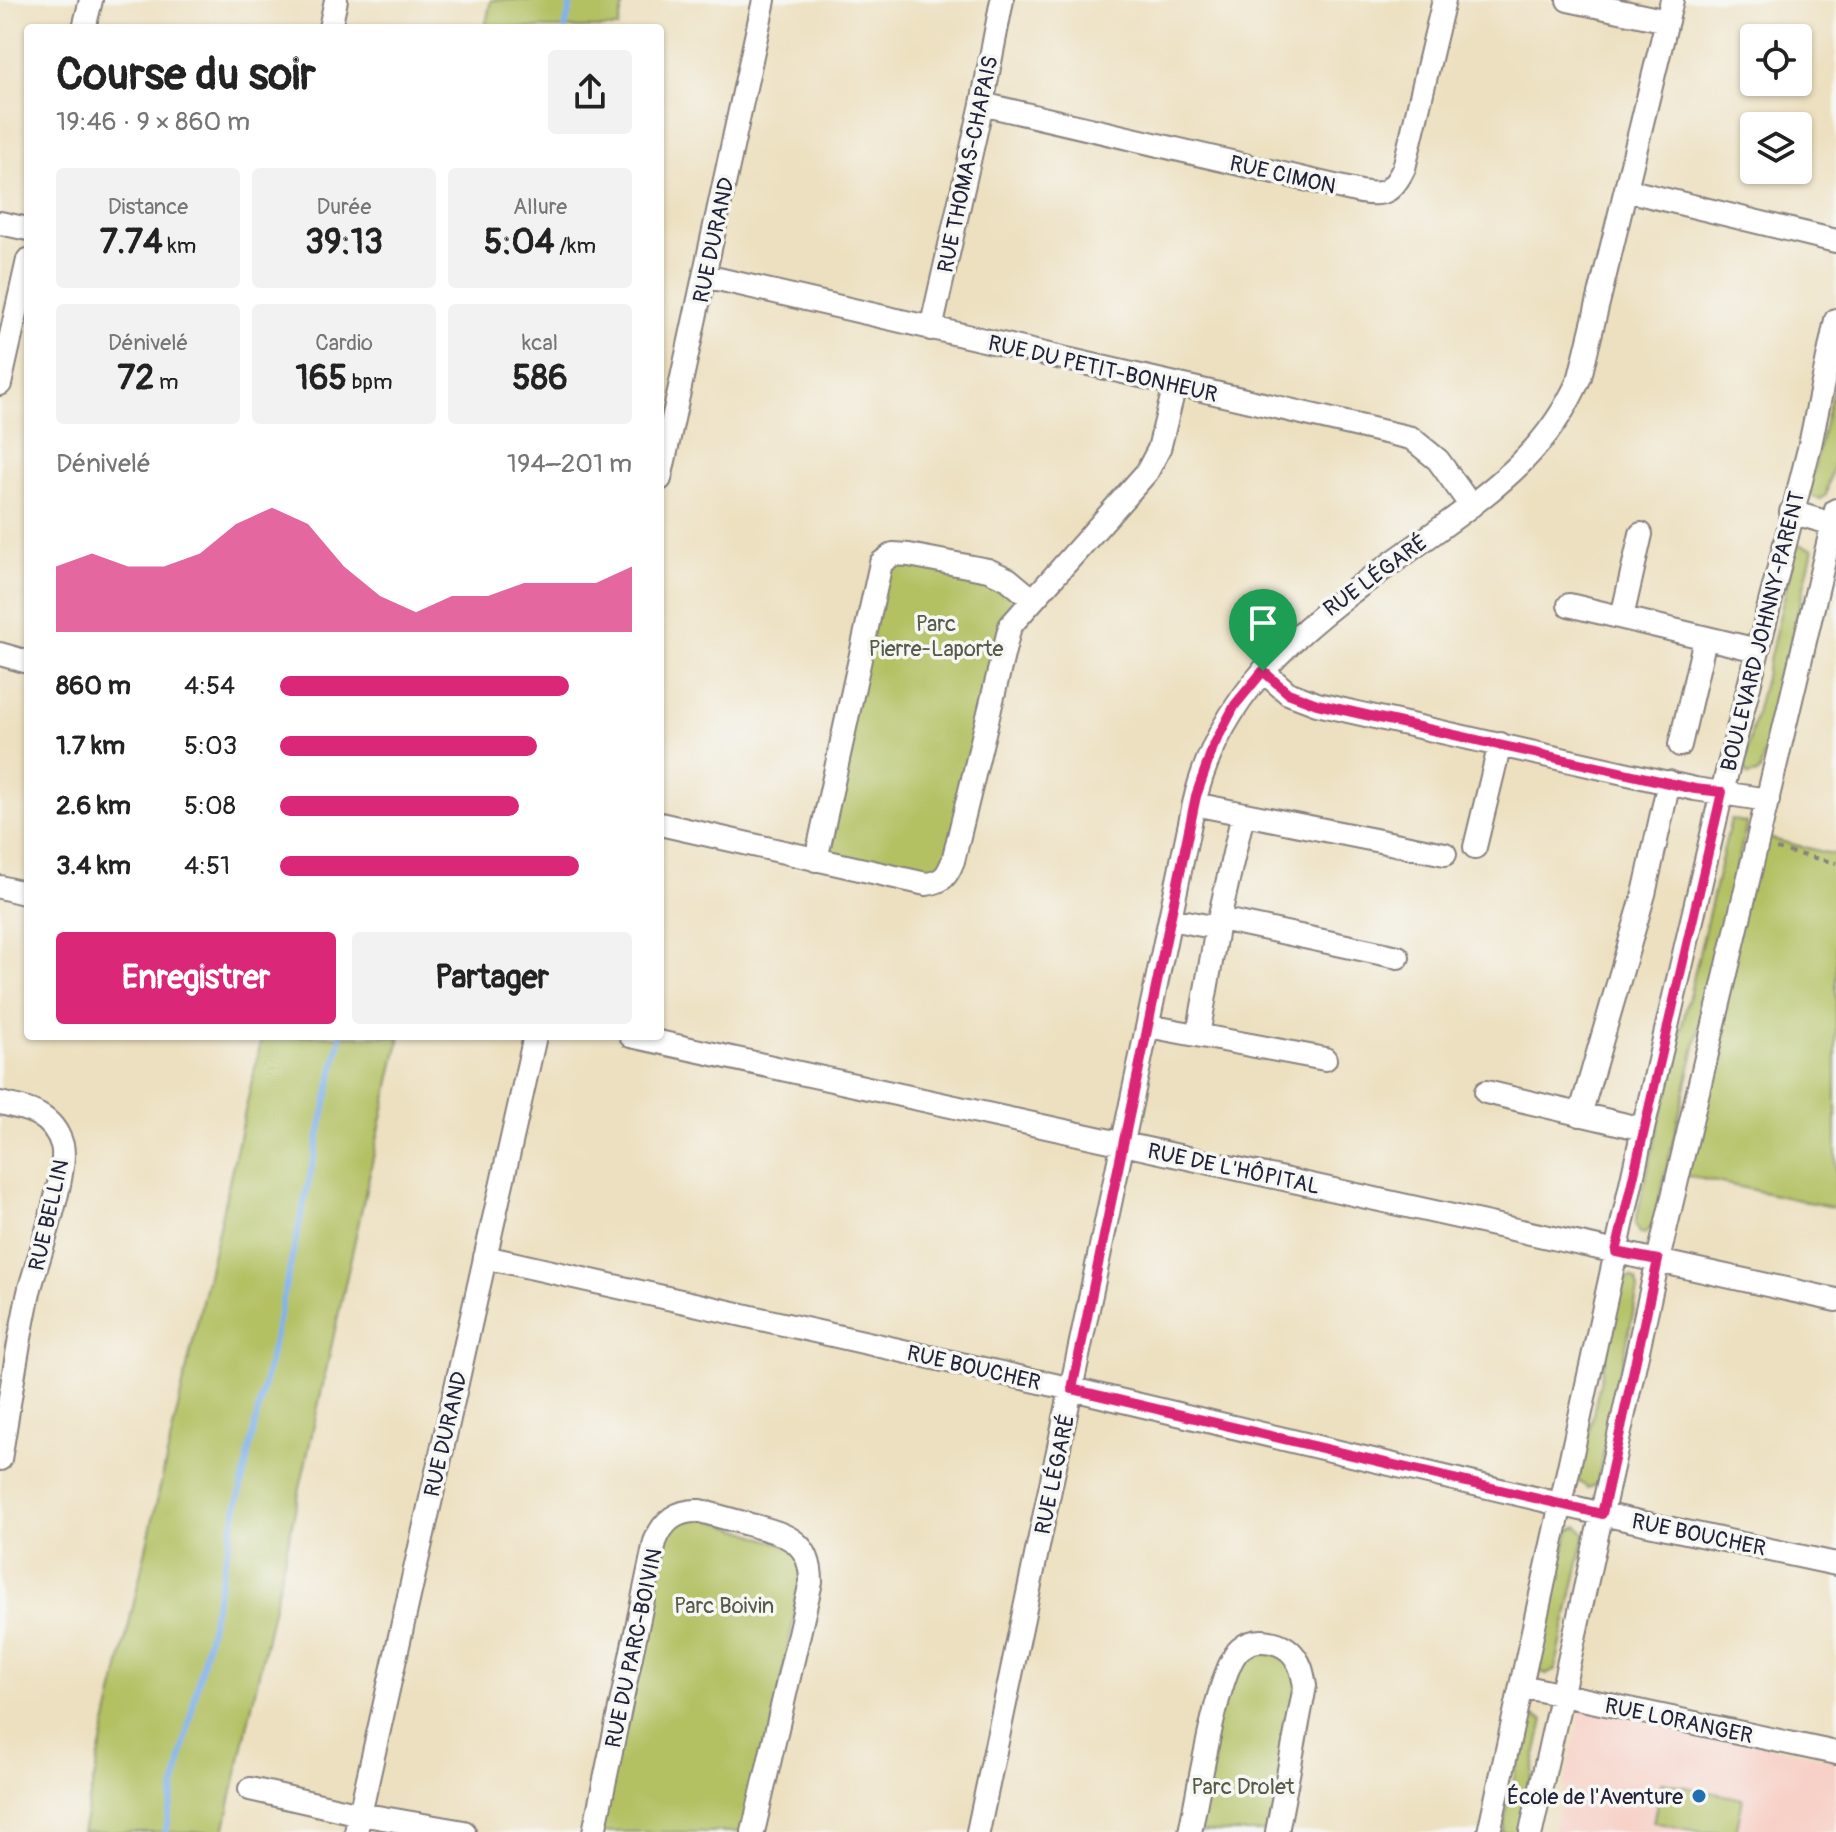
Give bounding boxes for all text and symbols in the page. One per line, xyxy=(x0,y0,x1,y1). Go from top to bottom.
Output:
map controls xyxy=(1740,24,1812,184)
button: locate xyxy=(1740,24,1812,96)
text: Course du soir xyxy=(56,48,316,103)
button: share xyxy=(548,50,632,134)
street label: RUE THOMAS-CHAPAIS xyxy=(931,53,1005,275)
text: 19:46 · 9 × 860 m xyxy=(56,106,250,138)
button: layers xyxy=(1740,112,1812,184)
street label: RUE CIMON xyxy=(1227,149,1339,201)
street label: RUE DURAND xyxy=(687,175,741,306)
text: Distance xyxy=(108,193,188,221)
text: Durée xyxy=(317,193,371,221)
text: Allure xyxy=(513,193,567,221)
text: 7.74 xyxy=(100,221,163,264)
text: 39:13 xyxy=(305,221,383,264)
text: 5:04 xyxy=(484,221,555,264)
text: km xyxy=(163,232,196,260)
text: /km xyxy=(555,232,596,260)
text: Dénivelé xyxy=(108,329,188,357)
text: Cardio xyxy=(315,329,373,357)
text: kcal xyxy=(522,329,558,357)
street label: RUE DU PETIT-BONHEUR xyxy=(986,329,1220,409)
text: 72 xyxy=(117,357,154,400)
text: 165 xyxy=(295,357,347,400)
text: 586 xyxy=(512,357,568,400)
text: m xyxy=(154,368,179,396)
text: bpm xyxy=(347,368,393,396)
text: Dénivelé xyxy=(56,448,151,480)
text: 194–201 m xyxy=(507,448,632,480)
street label: BOULEVARD JOHNNY-PARENT xyxy=(1715,488,1811,774)
street label: RUE LÉGARÉ xyxy=(1318,529,1433,623)
pin xyxy=(1229,589,1297,671)
icon: arrive xyxy=(1241,601,1285,645)
park label: Parc Pierre-Laporte xyxy=(869,610,1004,663)
text: 860 m xyxy=(56,670,131,702)
text: 4:54 xyxy=(184,670,235,702)
text: 1.7 km xyxy=(56,730,125,762)
text: 5:03 xyxy=(184,730,237,762)
text: 2.6 km xyxy=(56,790,131,822)
text: 5:08 xyxy=(184,790,236,822)
text: 3.4 km xyxy=(56,850,131,882)
text: 4:51 xyxy=(184,850,230,882)
button: Enregistrer xyxy=(56,932,336,1024)
button: Partager xyxy=(352,932,632,1024)
street label: RUE DE L'HÔPITAL xyxy=(1145,1137,1323,1201)
street label: RUE BELLIN xyxy=(23,1157,75,1274)
street label: RUE BOUCHER xyxy=(904,1339,1043,1397)
street label: RUE DURAND xyxy=(418,1369,474,1500)
street label: RUE LÉGARÉ xyxy=(1029,1412,1081,1537)
street label: RUE BOUCHER xyxy=(1629,1507,1768,1563)
street label: RUE DU PARC-BOIVIN xyxy=(599,1546,669,1751)
park label: Parc Boivin xyxy=(674,1592,774,1620)
street label: RUE LORANGER xyxy=(1602,1692,1755,1750)
park label: Parc Drolet xyxy=(1191,1773,1295,1801)
place label: École de l'Aventure xyxy=(1507,1783,1683,1811)
marker: École de l'Aventure xyxy=(1690,1787,1708,1805)

